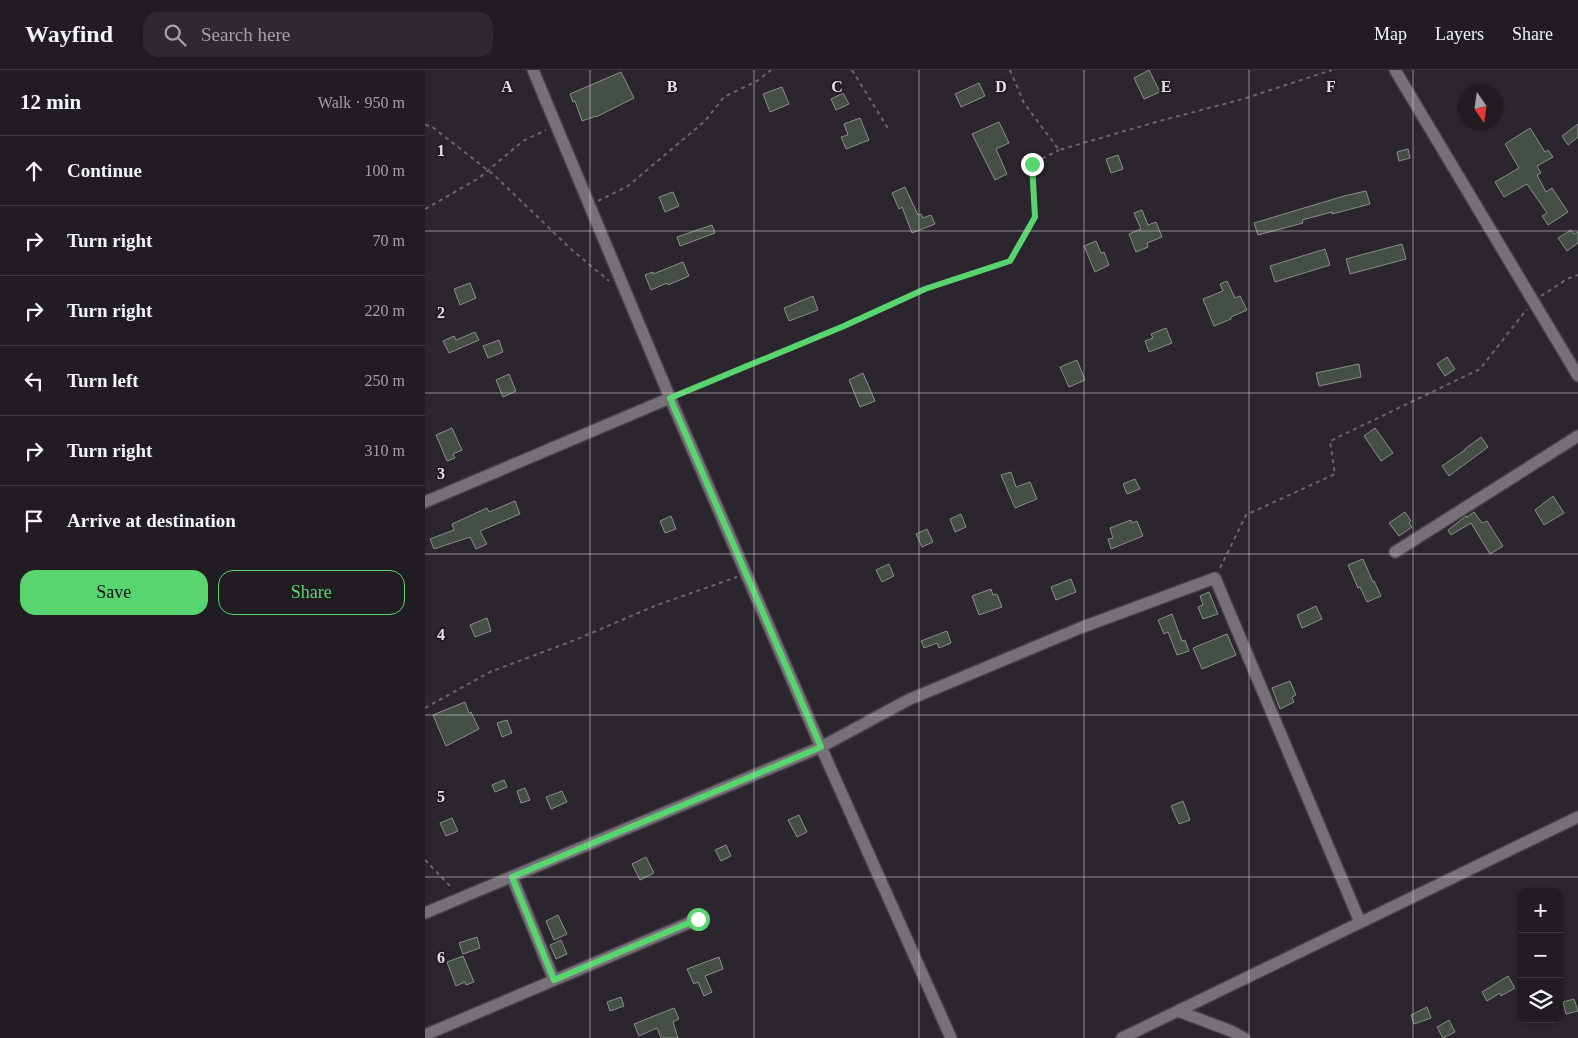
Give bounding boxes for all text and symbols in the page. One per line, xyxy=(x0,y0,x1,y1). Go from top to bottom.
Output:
search box xyxy=(143,12,493,57)
text: Wayfind xyxy=(25,21,113,47)
icon: search xyxy=(161,21,189,49)
text: Search here xyxy=(201,24,290,45)
text: Map xyxy=(1374,24,1407,44)
text: Layers xyxy=(1435,24,1484,44)
text: Share xyxy=(1512,24,1553,44)
text: A xyxy=(501,78,513,95)
text: B xyxy=(667,78,678,95)
text: C xyxy=(831,78,843,95)
text: D xyxy=(995,78,1007,95)
text: E xyxy=(1161,78,1171,95)
text: F xyxy=(1326,78,1336,95)
north arrow xyxy=(1458,85,1503,130)
text: 12 min xyxy=(20,90,81,114)
text: Walk · 950 m xyxy=(318,94,405,111)
text: 1 xyxy=(437,142,445,159)
route end xyxy=(1021,153,1044,176)
icon: ahead xyxy=(20,157,48,185)
text: Continue xyxy=(67,160,142,181)
text: 100 m xyxy=(365,162,405,179)
icon: right xyxy=(20,227,48,255)
text: Turn right xyxy=(67,230,152,251)
text: 70 m xyxy=(373,232,405,249)
icon: right xyxy=(20,297,48,325)
text: Turn right xyxy=(67,300,152,321)
text: 220 m xyxy=(365,302,405,319)
text: 2 xyxy=(437,304,445,321)
icon: left xyxy=(20,367,48,395)
text: Turn left xyxy=(67,370,139,391)
text: 250 m xyxy=(365,372,405,389)
icon: right xyxy=(20,437,48,465)
text: Turn right xyxy=(67,440,152,461)
text: 310 m xyxy=(365,442,405,459)
text: 3 xyxy=(437,465,445,482)
icon: arrive xyxy=(20,507,48,535)
text: Arrive at destination xyxy=(67,510,236,531)
button: Save xyxy=(20,570,208,615)
button: Share xyxy=(218,570,405,615)
text: 4 xyxy=(437,626,445,643)
text: 5 xyxy=(437,788,445,805)
map controls xyxy=(1518,888,1563,1023)
button: + xyxy=(1518,888,1563,933)
route start xyxy=(687,908,710,931)
button: − xyxy=(1518,933,1563,978)
text: 6 xyxy=(437,949,445,966)
button: layers xyxy=(1518,978,1563,1023)

